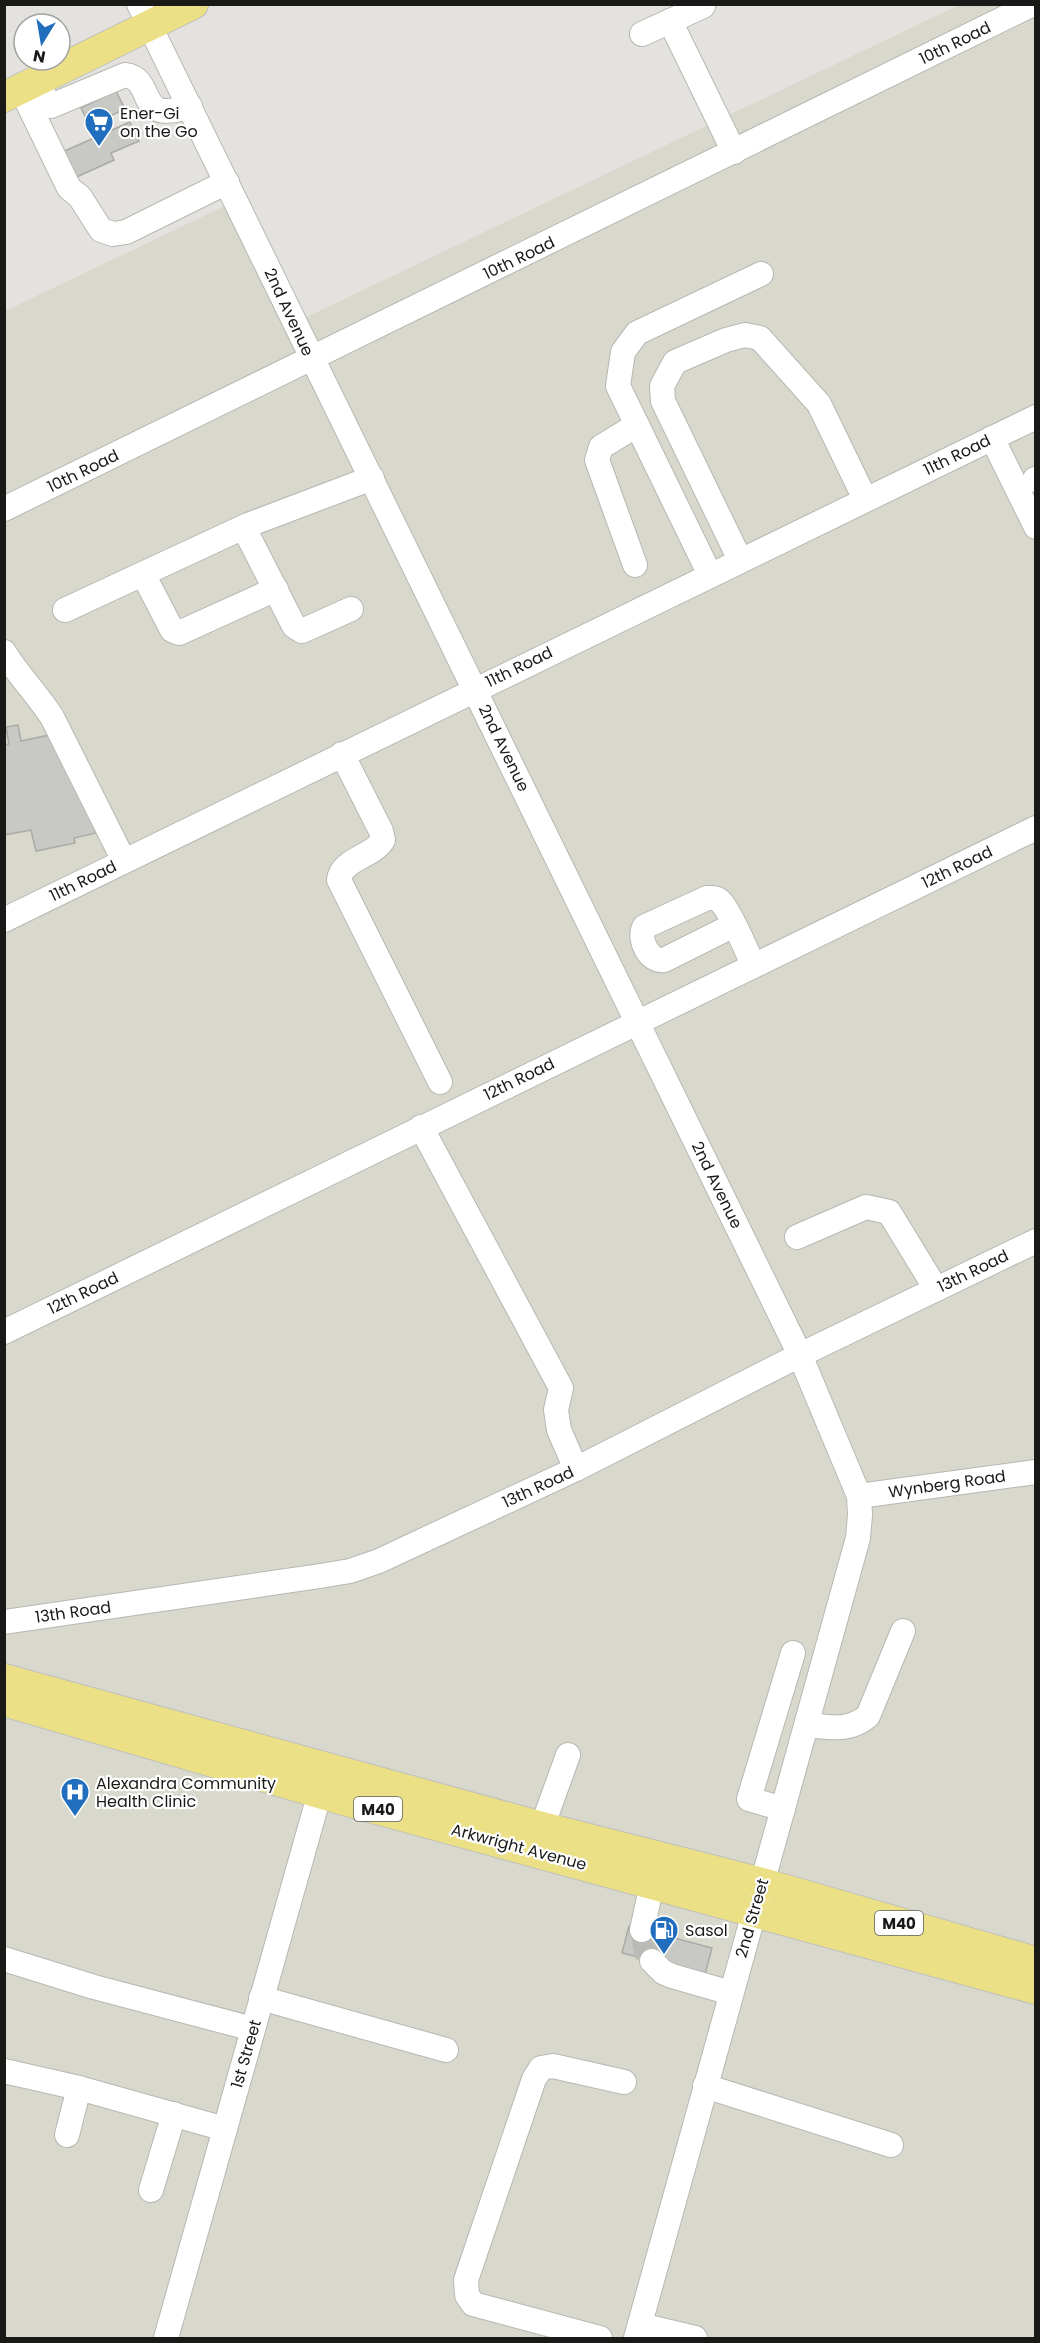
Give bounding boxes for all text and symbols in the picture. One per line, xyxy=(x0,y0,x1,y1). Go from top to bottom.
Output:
north arrow xyxy=(12,12,72,72)
street label: 10th Road xyxy=(915,16,995,70)
text: N xyxy=(31,44,47,69)
place label: Ener-Gi on the Go xyxy=(120,102,198,143)
supermarket icon: Ener-Gi on the Go xyxy=(83,106,115,148)
street label: 10th Road xyxy=(479,231,559,285)
street label: 2nd Avenue xyxy=(259,264,319,360)
street label: 11th Road xyxy=(920,429,994,481)
street label: 10th Road xyxy=(43,444,123,498)
street label: 11th Road xyxy=(482,641,556,693)
street label: 2nd Avenue xyxy=(473,700,535,796)
street label: 12th Road xyxy=(918,840,996,894)
street label: 11th Road xyxy=(46,855,120,907)
street label: 12th Road xyxy=(480,1052,558,1106)
street label: 2nd Avenue xyxy=(686,1137,748,1233)
street label: 13th Road xyxy=(934,1244,1012,1298)
street label: 12th Road xyxy=(44,1266,122,1320)
street label: 13th Road xyxy=(498,1460,578,1514)
street label: Wynberg Road xyxy=(887,1464,1007,1504)
street label: 13th Road xyxy=(34,1595,112,1629)
place label: Alexandra Community Health Clinic xyxy=(96,1772,276,1813)
hospital icon: Alexandra Community Health Clinic xyxy=(59,1776,91,1818)
road number: M40 xyxy=(354,1797,402,1821)
street label: Arkwright Avenue xyxy=(449,1818,589,1876)
street label: 2nd Street xyxy=(730,1876,774,1960)
road number: M40 xyxy=(875,1911,923,1935)
fuel station icon: Sasol xyxy=(648,1914,680,1956)
place label: Sasol xyxy=(685,1919,728,1942)
street label: 1st Street xyxy=(225,2017,267,2091)

